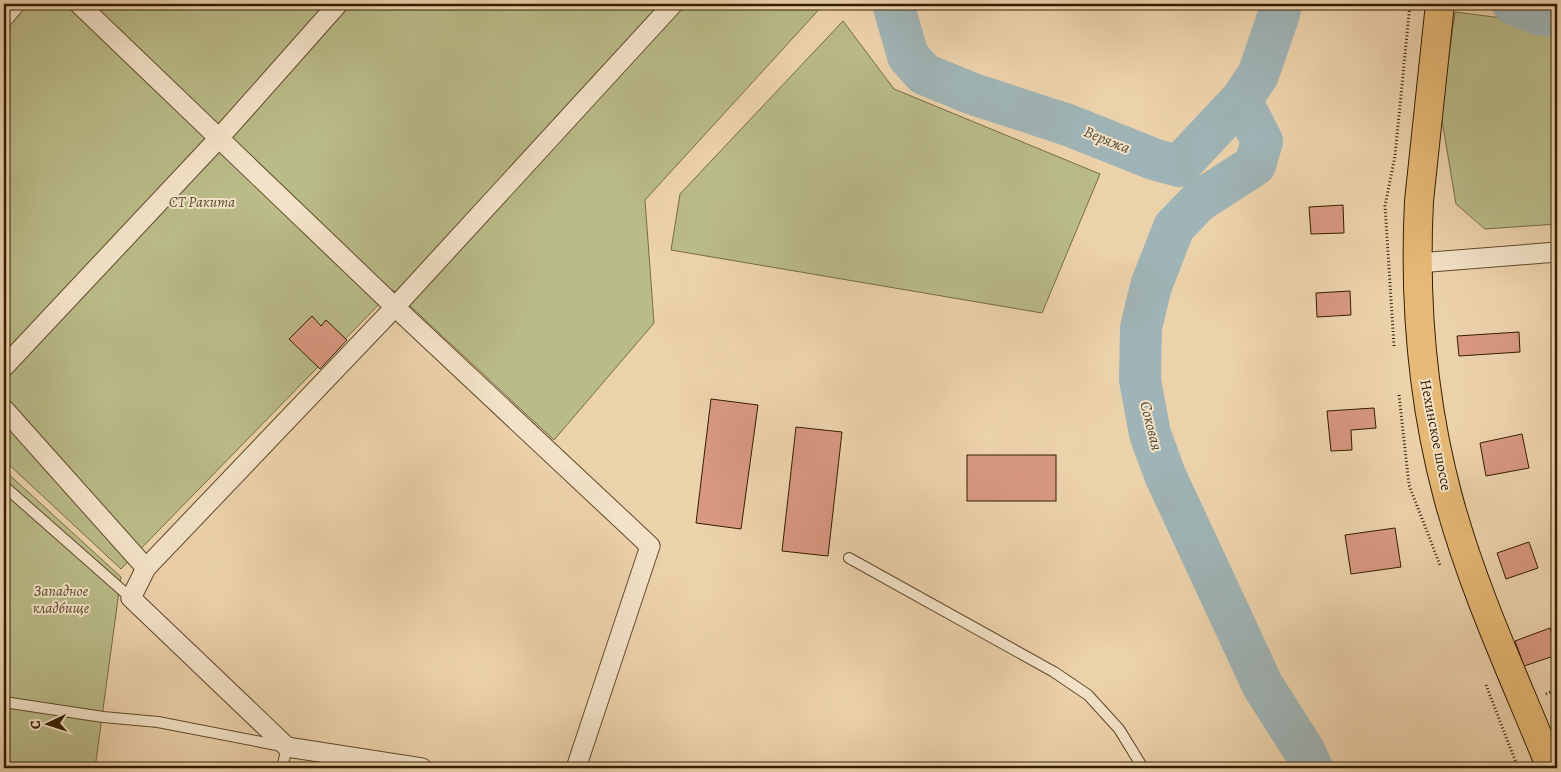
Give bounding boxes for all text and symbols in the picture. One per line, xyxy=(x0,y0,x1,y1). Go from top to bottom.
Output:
water label: Веряжа xyxy=(1081,121,1133,159)
park label: СТ Ракита xyxy=(169,192,235,212)
street label: Нехинское шоссе xyxy=(1415,378,1457,493)
water label: Соковая xyxy=(1134,399,1168,453)
park label: Западное кладбище xyxy=(33,581,90,618)
north arrow xyxy=(22,700,72,750)
text: С xyxy=(26,720,45,730)

